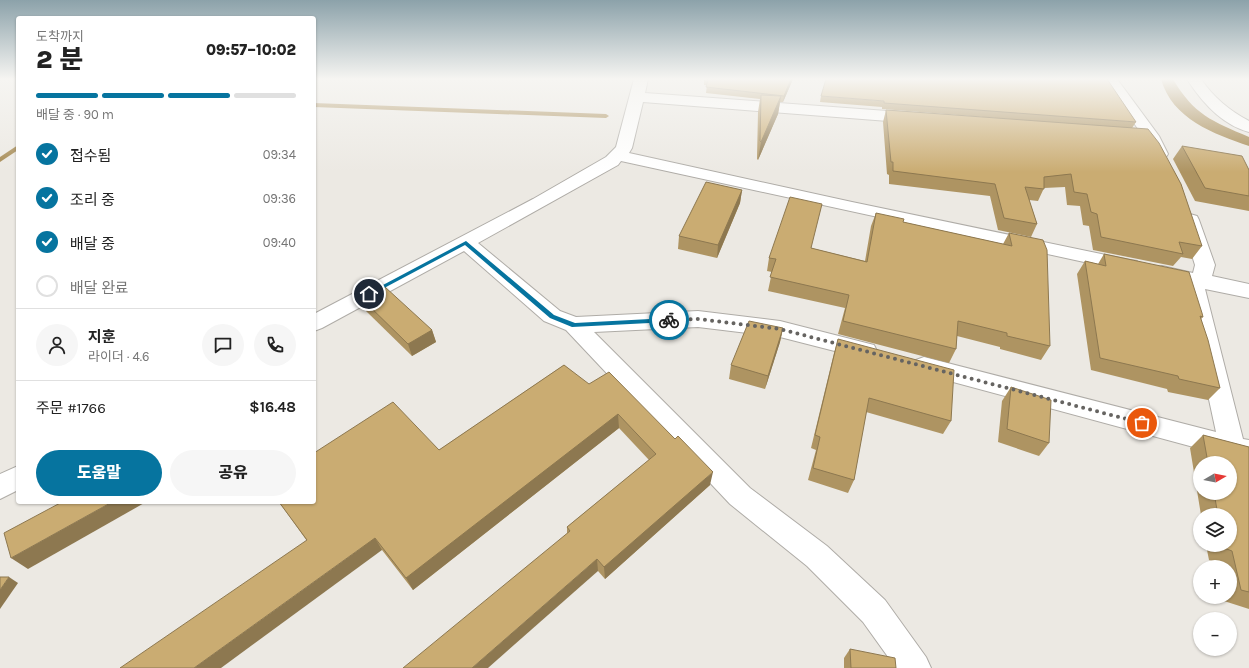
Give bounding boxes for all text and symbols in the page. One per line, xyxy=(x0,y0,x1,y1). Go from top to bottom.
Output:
text: 도착까지 xyxy=(36,29,84,44)
text: 09:57–10:02 xyxy=(206,41,296,59)
text: 2 분 xyxy=(36,44,83,75)
text: 배달 중 · 90 m xyxy=(36,107,114,122)
icon: check xyxy=(36,143,58,165)
text: 접수됨 xyxy=(70,147,111,165)
text: 09:34 xyxy=(263,147,296,162)
icon: check xyxy=(36,187,58,209)
text: 조리 중 xyxy=(70,191,115,209)
text: 09:36 xyxy=(263,191,296,206)
icon: check xyxy=(36,231,58,253)
text: 배달 중 xyxy=(70,235,115,253)
text: 09:40 xyxy=(263,235,296,250)
pin xyxy=(352,277,386,311)
text: 배달 완료 xyxy=(70,279,129,297)
icon: home xyxy=(358,283,380,305)
courier xyxy=(649,300,689,340)
icon: bike xyxy=(658,309,680,331)
button: person xyxy=(36,324,78,366)
button: chat xyxy=(202,324,244,366)
button: phone xyxy=(254,324,296,366)
text: 지훈 xyxy=(88,328,116,346)
text: 라이더 · 4.6 xyxy=(88,349,149,364)
text: $16.48 xyxy=(249,398,296,416)
text: 주문 #1766 xyxy=(36,399,106,417)
pin xyxy=(1125,406,1159,440)
icon: bag xyxy=(1131,412,1153,434)
button: 도움말 xyxy=(36,450,162,496)
button: 공유 xyxy=(170,450,296,496)
north arrow xyxy=(1193,456,1237,500)
map controls xyxy=(1193,456,1237,656)
button: layers xyxy=(1193,508,1237,552)
button: + xyxy=(1193,560,1237,604)
button: − xyxy=(1193,612,1237,656)

